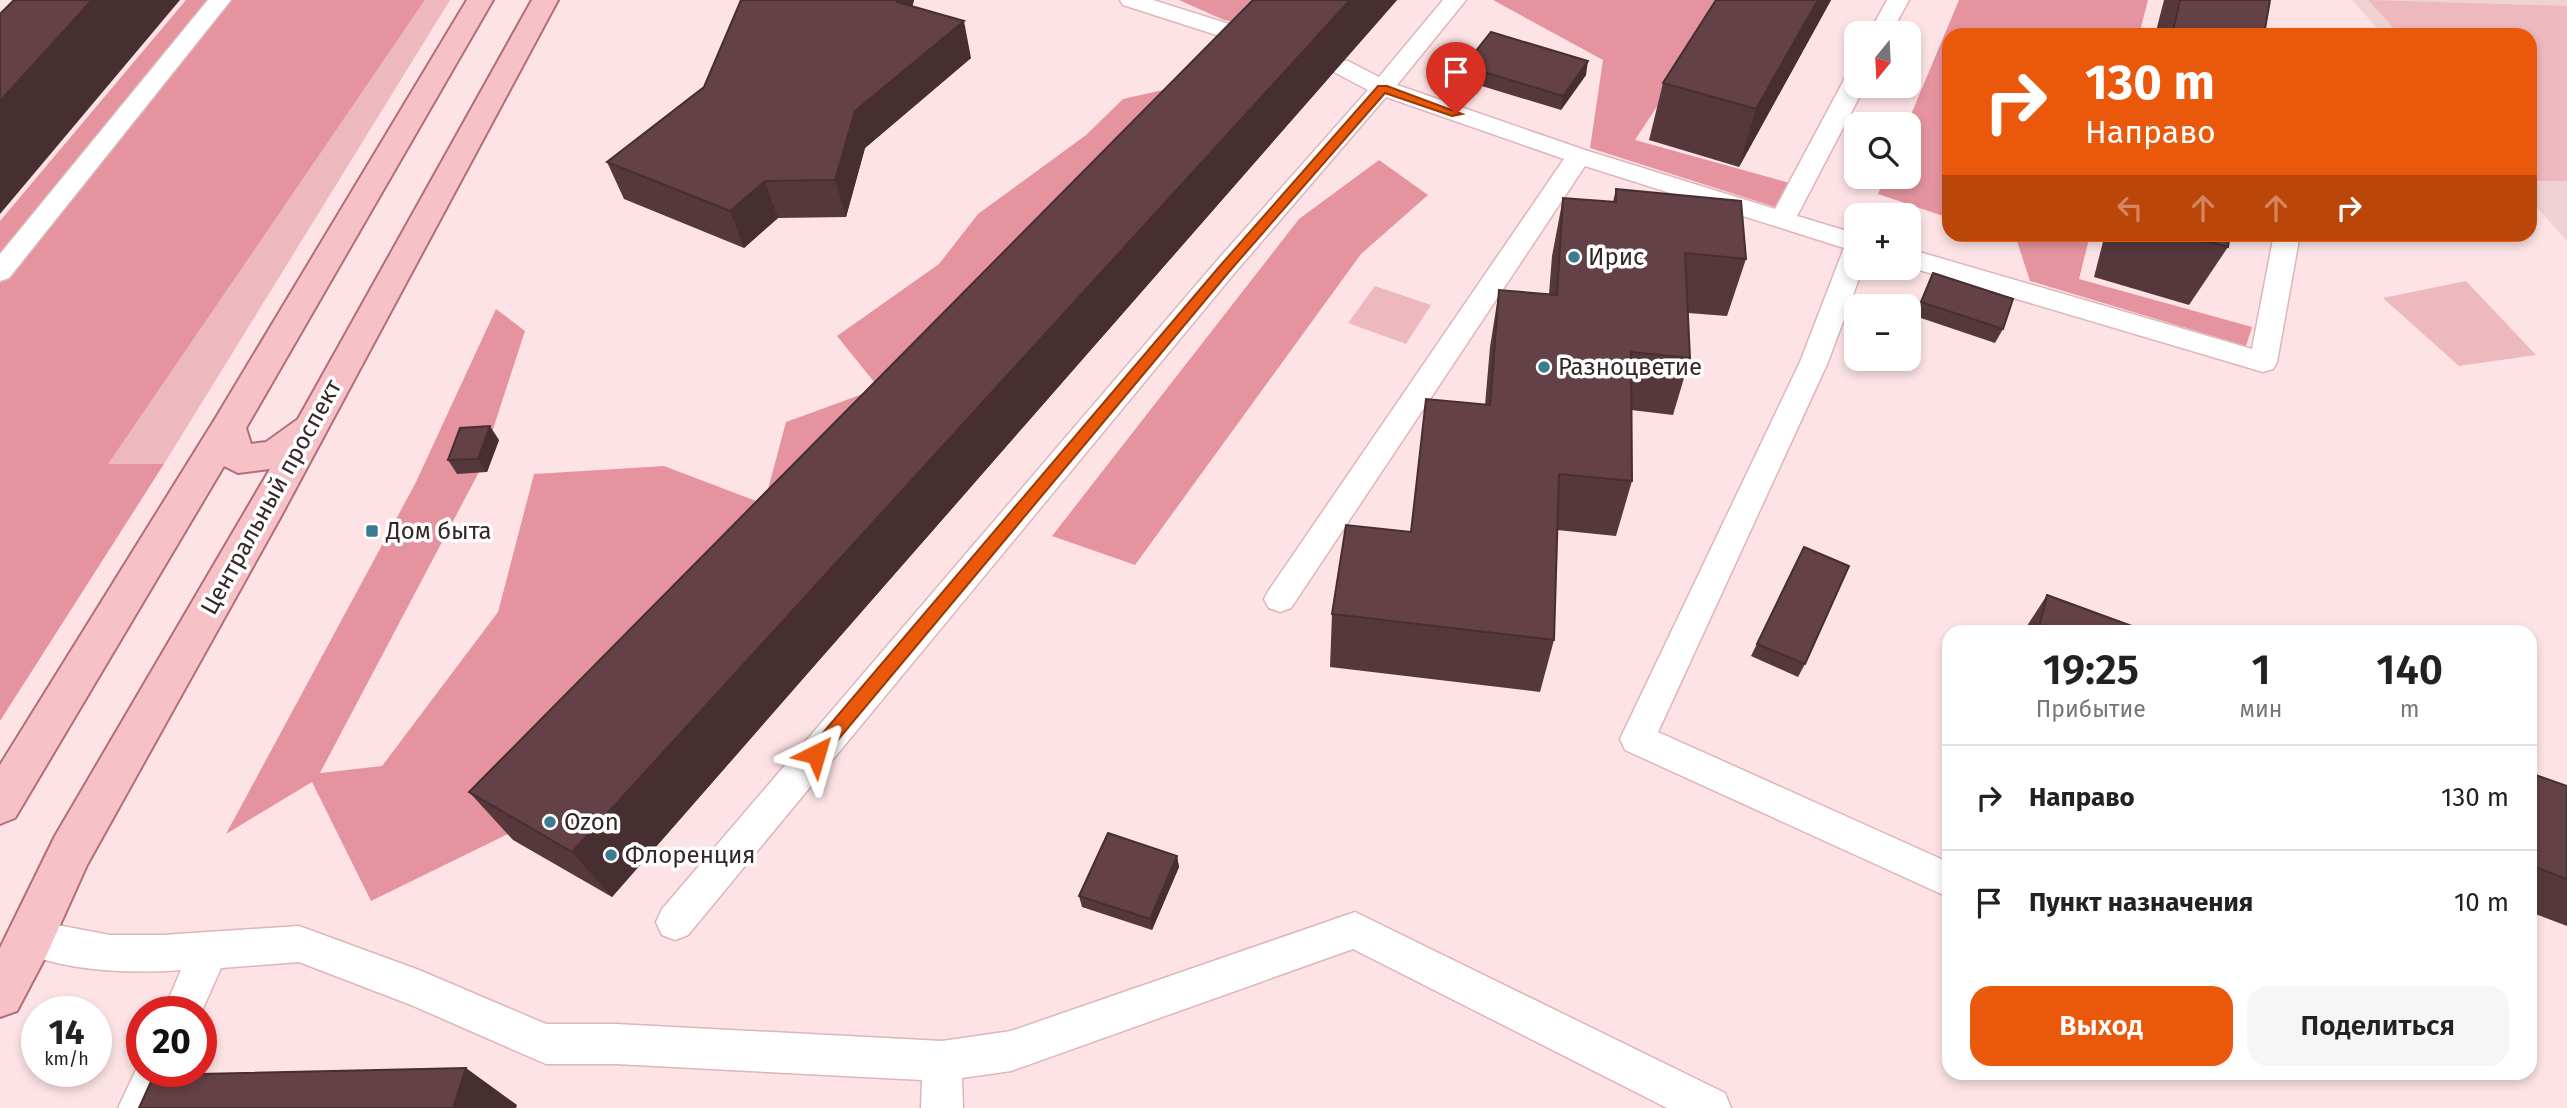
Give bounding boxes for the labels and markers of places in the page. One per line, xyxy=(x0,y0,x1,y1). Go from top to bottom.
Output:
pin xyxy=(1426,42,1486,114)
place label: Ирис xyxy=(1588,243,1645,271)
marker: Ирис xyxy=(1566,249,1582,265)
place label: Разноцветие xyxy=(1558,353,1702,381)
marker: Разноцветие xyxy=(1536,359,1552,375)
place label: Дом быта xyxy=(385,517,492,545)
marker: Дом быта xyxy=(364,523,380,539)
place label: Ozon xyxy=(564,808,619,836)
marker: Ozon xyxy=(542,814,558,830)
place label: Флоренция xyxy=(625,841,756,869)
marker: Флоренция xyxy=(603,847,619,863)

